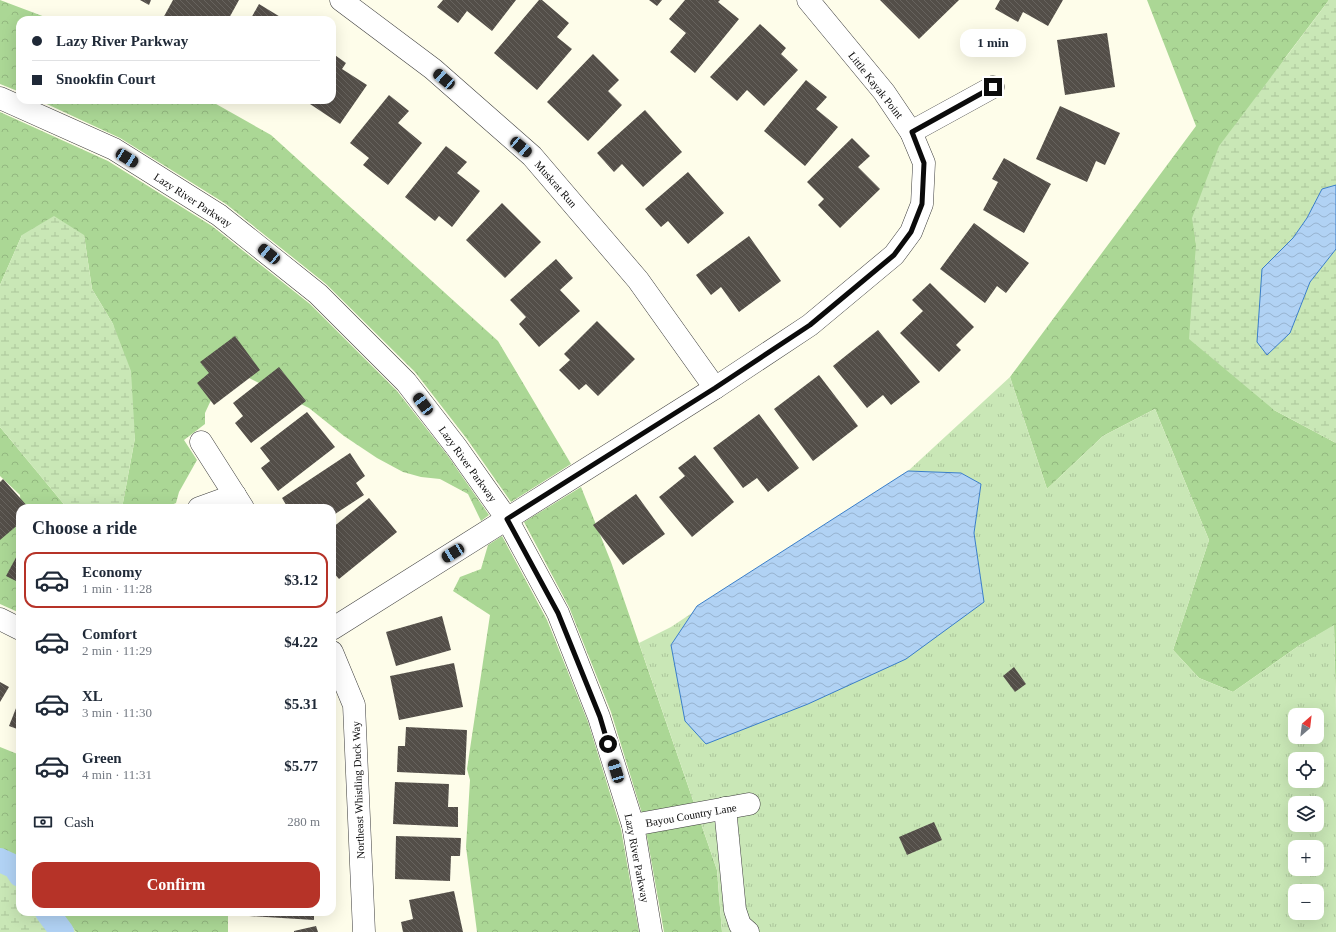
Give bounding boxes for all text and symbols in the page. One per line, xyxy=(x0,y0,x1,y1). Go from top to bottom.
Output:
callout: 1 min xyxy=(960,29,1026,57)
text: Lazy River Parkway xyxy=(56,33,188,49)
text: 1 min xyxy=(977,35,1009,50)
street label: Little Kayak Point xyxy=(846,49,906,121)
car xyxy=(431,67,457,91)
text: Snookfin Court xyxy=(56,71,156,87)
route end xyxy=(984,78,1002,96)
car xyxy=(508,135,534,159)
car xyxy=(114,147,140,169)
street label: Muskrat Run xyxy=(533,158,580,210)
street label: Lazy River Parkway xyxy=(152,170,235,230)
car xyxy=(256,242,282,266)
car xyxy=(411,391,435,417)
street label: Lazy River Parkway xyxy=(437,424,500,504)
text: Choose a ride xyxy=(32,518,137,538)
car xyxy=(440,542,466,564)
icon: car xyxy=(34,562,70,598)
text: Economy xyxy=(82,564,142,580)
text: $3.12 xyxy=(284,572,318,588)
text: 1 min · 11:28 xyxy=(82,581,152,596)
icon: car xyxy=(34,624,70,660)
text: Comfort xyxy=(82,626,137,642)
text: $4.22 xyxy=(284,634,318,650)
text: 2 min · 11:29 xyxy=(82,643,152,658)
icon: car xyxy=(34,686,70,722)
text: XL xyxy=(82,688,103,704)
text: $5.31 xyxy=(284,696,318,712)
text: 3 min · 11:30 xyxy=(82,705,152,720)
north arrow xyxy=(1288,708,1324,744)
map controls xyxy=(1288,708,1324,920)
street label: Northeast Whistling Duck Way xyxy=(350,720,366,859)
route start xyxy=(599,735,617,753)
icon: car xyxy=(34,748,70,784)
text: Green xyxy=(82,750,122,766)
button: locate xyxy=(1288,752,1324,788)
text: $5.77 xyxy=(284,758,318,774)
car xyxy=(607,758,625,784)
text: 4 min · 11:31 xyxy=(82,767,152,782)
button: layers xyxy=(1288,796,1324,832)
street label: Bayou Country Lane xyxy=(645,801,738,829)
icon: cash xyxy=(32,811,54,833)
street label: Lazy River Parkway xyxy=(622,812,652,904)
text: Cash xyxy=(64,814,94,830)
text: 280 m xyxy=(287,814,320,829)
button: + xyxy=(1288,840,1324,876)
button: Confirm xyxy=(32,862,320,908)
button: − xyxy=(1288,884,1324,920)

